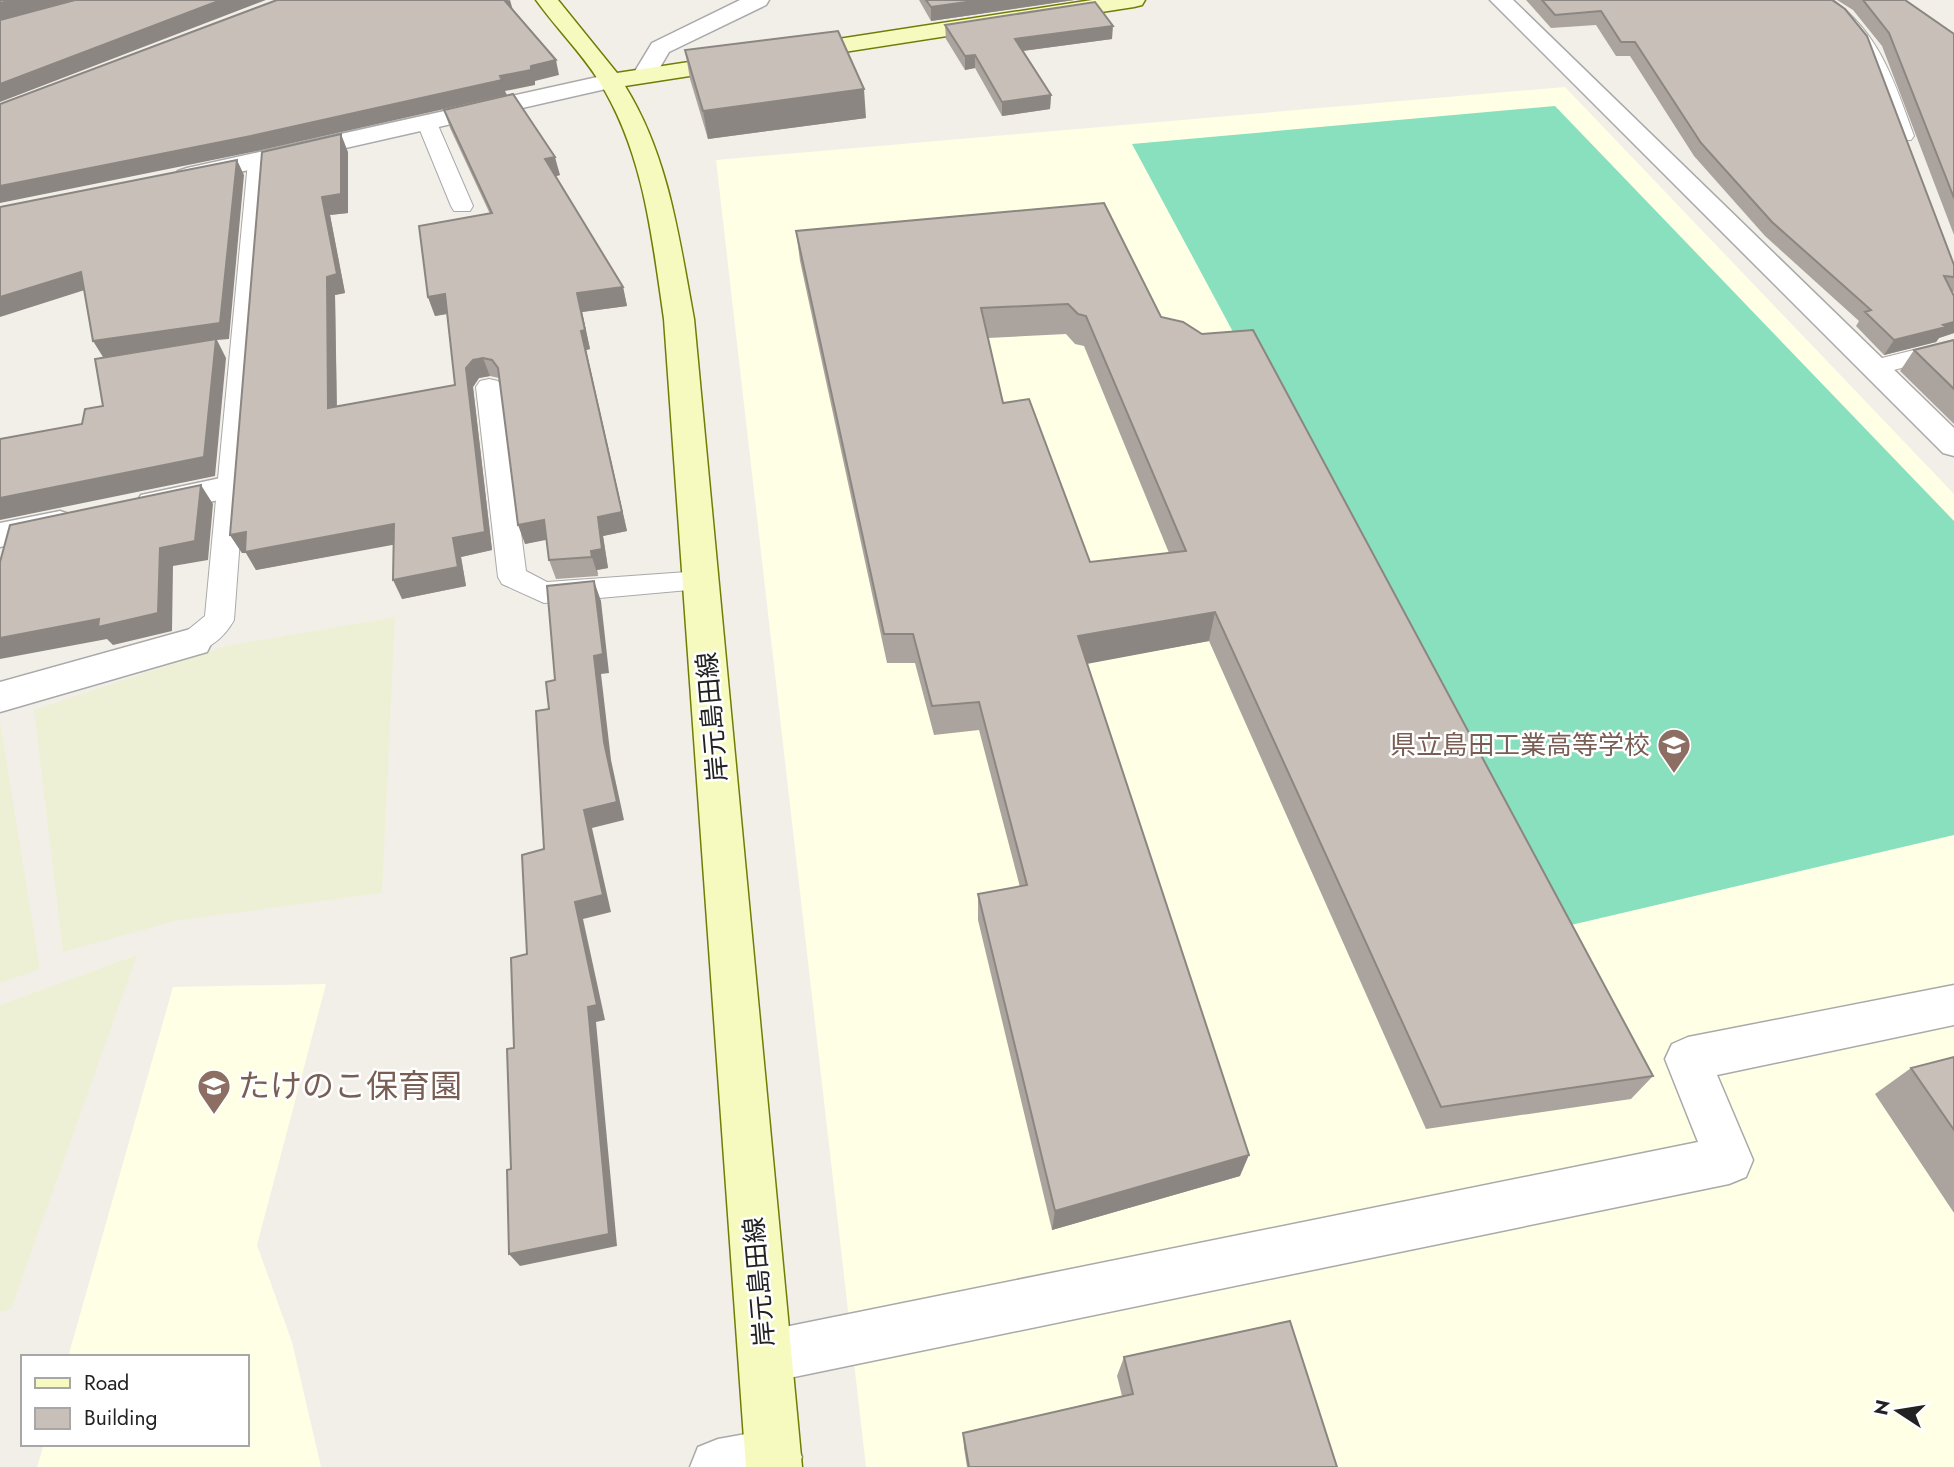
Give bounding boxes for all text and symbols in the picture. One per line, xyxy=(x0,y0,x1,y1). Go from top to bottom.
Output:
street label: 岸元島田線 xyxy=(687,651,737,783)
place label: 県立島田工業高等学校 xyxy=(1390,726,1650,764)
school or university icon: 県立島田工業高等学校 xyxy=(1655,726,1693,775)
place label: たけのこ保育園 xyxy=(238,1063,462,1109)
school or university icon: たけのこ保育園 xyxy=(195,1067,233,1116)
street label: 岸元島田線 xyxy=(734,1216,784,1348)
legend xyxy=(21,1355,248,1446)
text: Road xyxy=(84,1368,129,1398)
north arrow xyxy=(1863,1376,1933,1446)
text: N xyxy=(1867,1397,1897,1418)
text: Building xyxy=(84,1403,157,1433)

